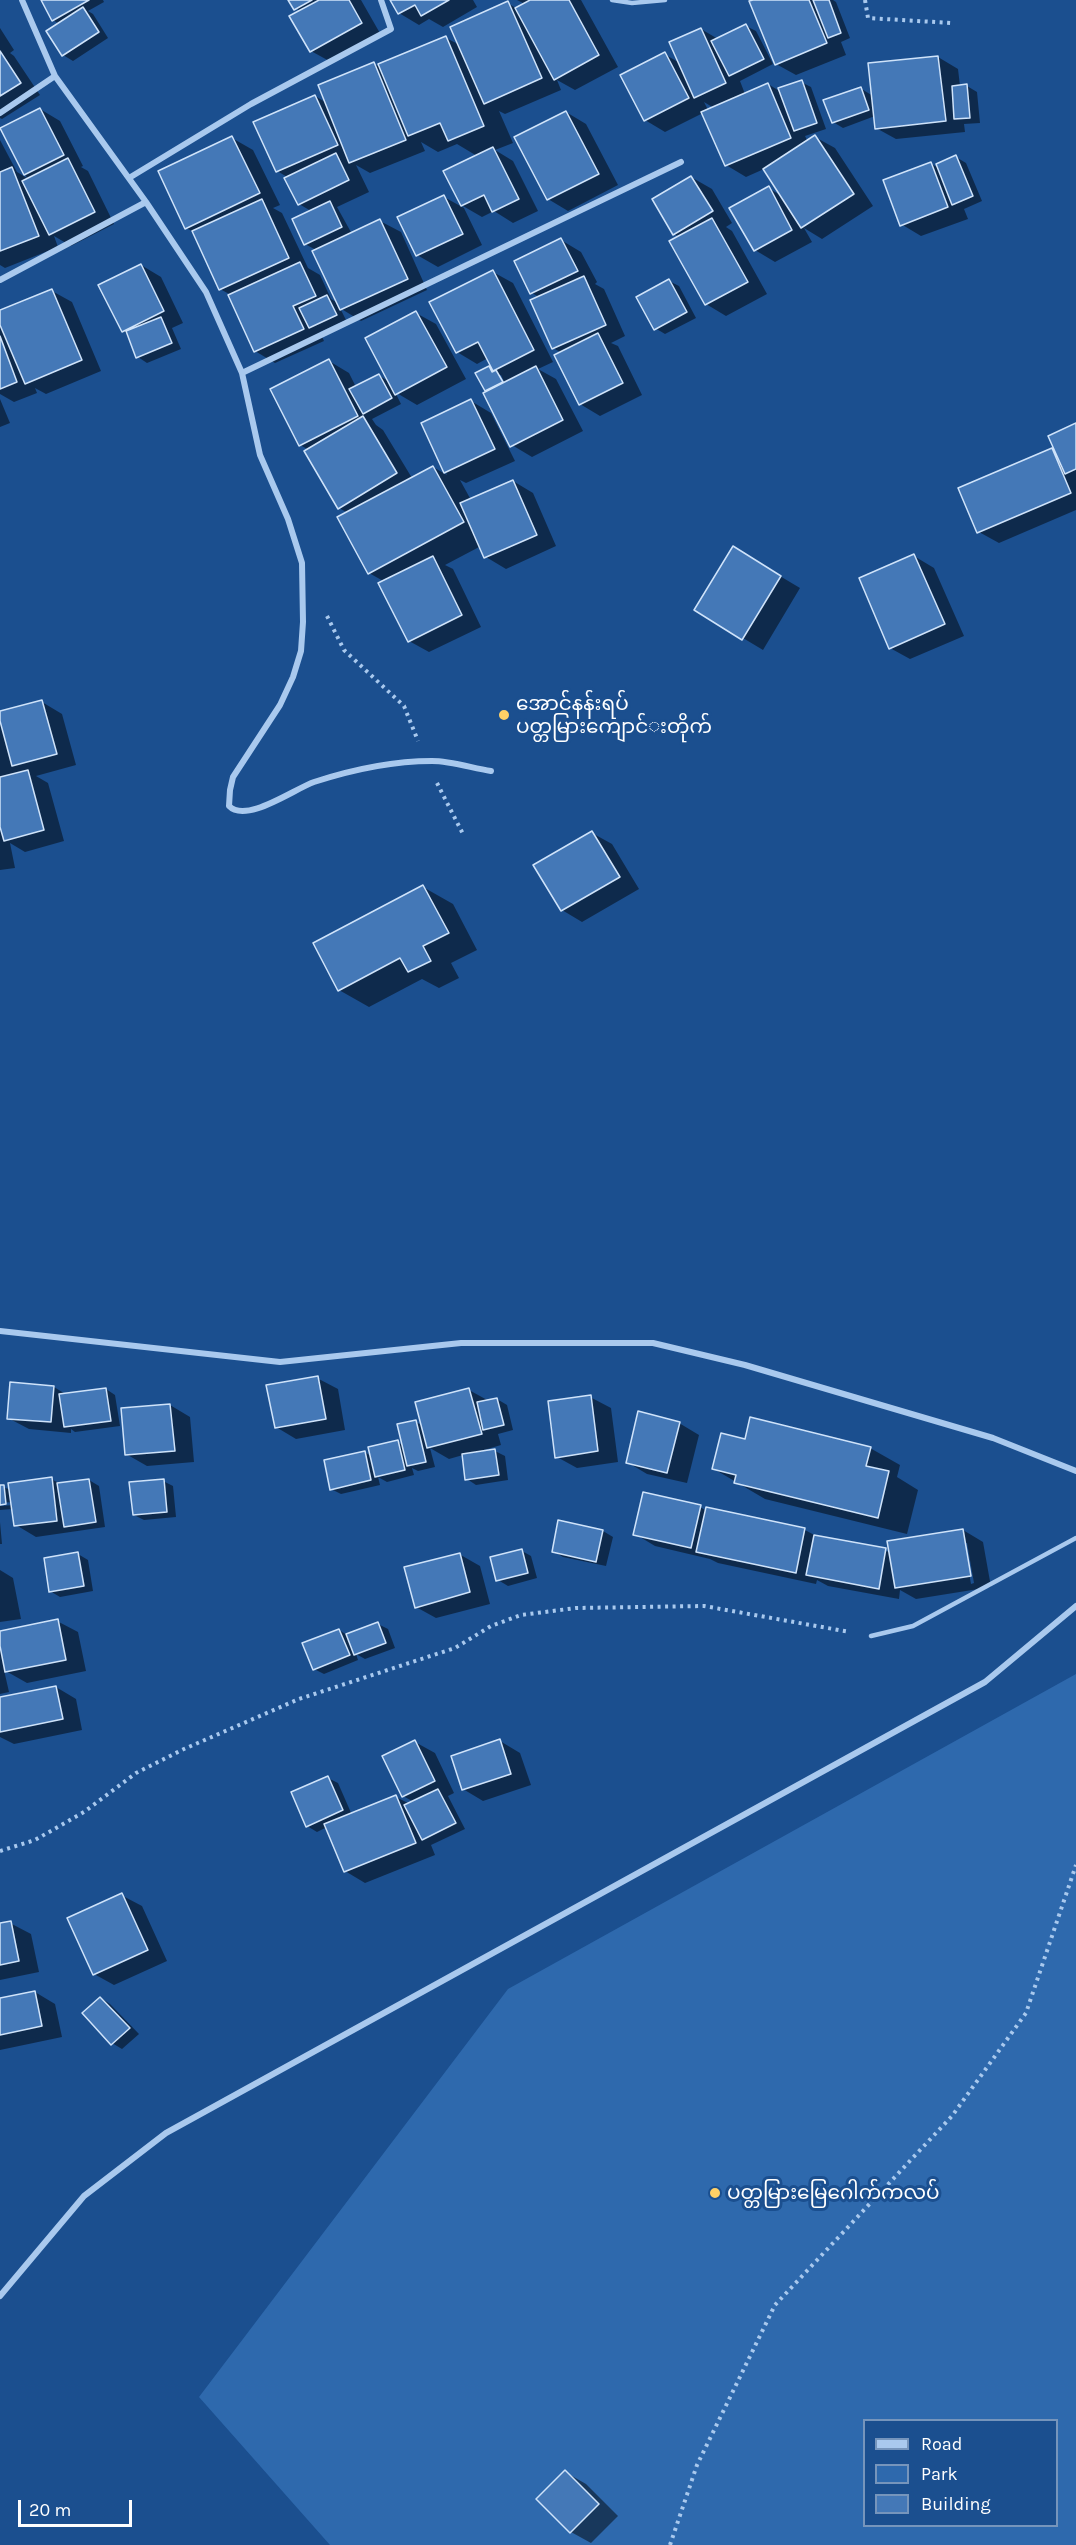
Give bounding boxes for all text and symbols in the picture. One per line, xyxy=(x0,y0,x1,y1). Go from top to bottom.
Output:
place label: အောင်နန်းရပ် ပတ္တမြား‌ကျောင်‌းတိုက် xyxy=(516,692,712,739)
marker: အောင်နန်းရပ် ပတ္တမြား‌ကျောင်‌းတိုက် xyxy=(497,708,511,722)
place label: ပတ္တမြားမြေဂေါက်ကလပ် xyxy=(727,2181,940,2205)
marker: ပတ္တမြားမြေဂေါက်ကလပ် xyxy=(708,2186,722,2200)
legend xyxy=(863,2419,1058,2527)
text: Road xyxy=(921,2433,962,2455)
text: Park xyxy=(921,2463,958,2485)
scale bar xyxy=(21,2488,135,2526)
text: Building xyxy=(921,2493,991,2515)
text: 20 m xyxy=(29,2499,71,2521)

